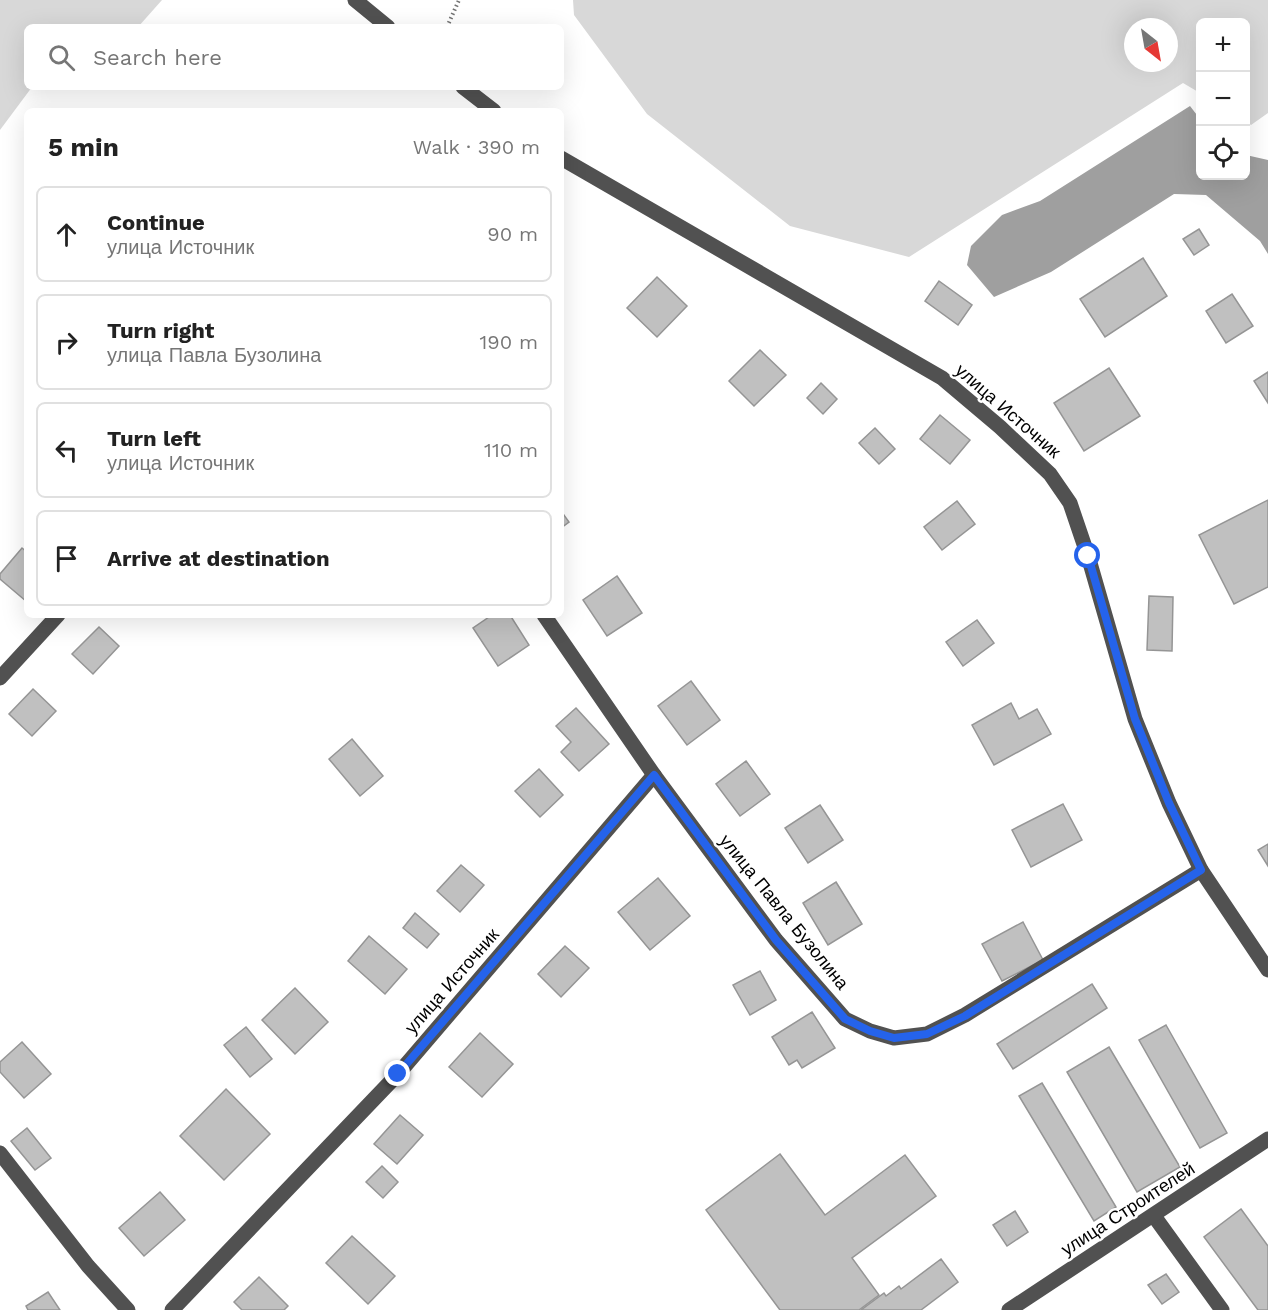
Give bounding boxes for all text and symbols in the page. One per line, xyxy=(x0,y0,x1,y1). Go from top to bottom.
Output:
north arrow xyxy=(1124,18,1178,72)
map controls xyxy=(1196,18,1250,180)
button: + xyxy=(1196,18,1250,72)
search box xyxy=(24,24,564,90)
icon: search xyxy=(45,41,78,74)
text: Search here xyxy=(93,45,222,70)
button: − xyxy=(1196,72,1250,126)
button: locate xyxy=(1196,126,1250,180)
text: 5 min xyxy=(48,132,119,162)
text: Walk · 390 m xyxy=(413,135,540,159)
text: Continue xyxy=(107,210,205,235)
icon: ahead xyxy=(50,218,83,251)
text: 90 m xyxy=(487,222,538,246)
text: улица Источник xyxy=(107,235,254,259)
text: Turn right xyxy=(107,318,214,343)
icon: right xyxy=(50,326,83,359)
text: 190 m xyxy=(480,330,538,354)
text: улица Павла Бузолина xyxy=(107,343,321,367)
street label: улица Источник xyxy=(951,359,1065,462)
text: Turn left xyxy=(107,426,201,451)
icon: left xyxy=(50,434,83,467)
text: 110 m xyxy=(484,438,538,462)
text: улица Источник xyxy=(107,451,254,475)
icon: arrive xyxy=(50,542,83,575)
route start xyxy=(1074,542,1100,568)
text: Arrive at destination xyxy=(107,546,330,571)
street label: улица Павла Бузолина xyxy=(716,830,854,994)
street label: улица Источник xyxy=(400,924,503,1038)
route end xyxy=(384,1060,410,1086)
street label: улица Строителей xyxy=(1057,1158,1198,1260)

